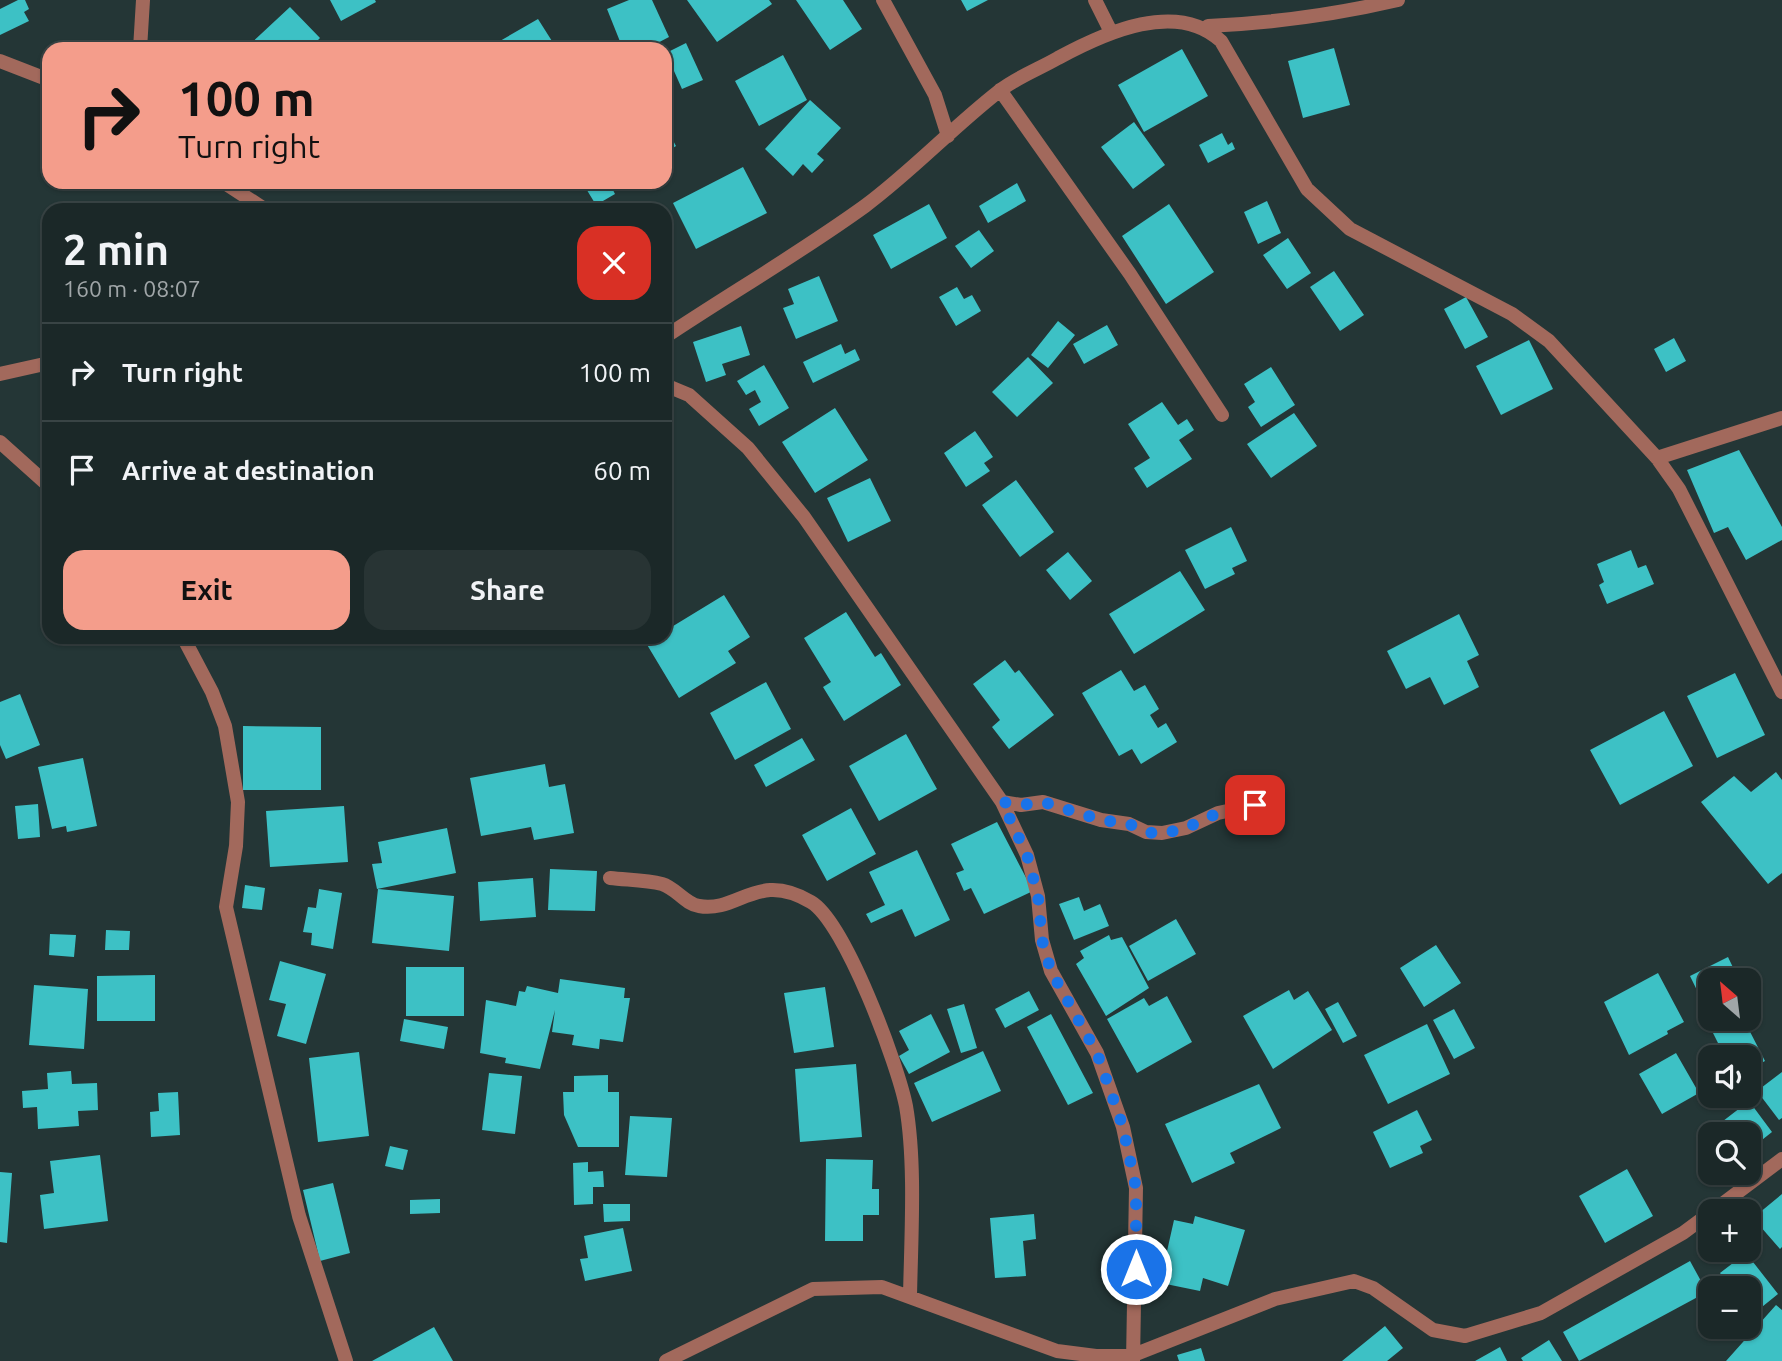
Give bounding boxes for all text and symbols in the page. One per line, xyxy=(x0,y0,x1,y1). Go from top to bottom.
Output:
icon: right xyxy=(63,70,154,161)
text: 100 m xyxy=(178,70,315,125)
text: Turn right xyxy=(178,128,320,164)
text: 2 min xyxy=(63,226,169,273)
button: close xyxy=(577,226,651,300)
text: 160 m · 08:07 xyxy=(63,276,201,301)
icon: right xyxy=(63,353,101,391)
text: Turn right xyxy=(122,358,243,387)
text: 100 m xyxy=(579,358,651,387)
icon: arrive xyxy=(63,451,101,489)
text: Arrive at destination xyxy=(122,456,375,485)
text: 60 m xyxy=(593,456,651,485)
button: Exit xyxy=(63,550,350,630)
button: Share xyxy=(364,550,651,630)
pin xyxy=(1225,775,1285,835)
icon: arrive xyxy=(1236,786,1274,824)
north arrow xyxy=(1698,968,1760,1031)
map controls xyxy=(1698,968,1761,1339)
button: sound xyxy=(1698,1045,1761,1108)
button: search xyxy=(1698,1122,1761,1185)
button: + xyxy=(1698,1199,1761,1262)
position arrow xyxy=(1099,1232,1173,1306)
button: − xyxy=(1698,1276,1761,1339)

